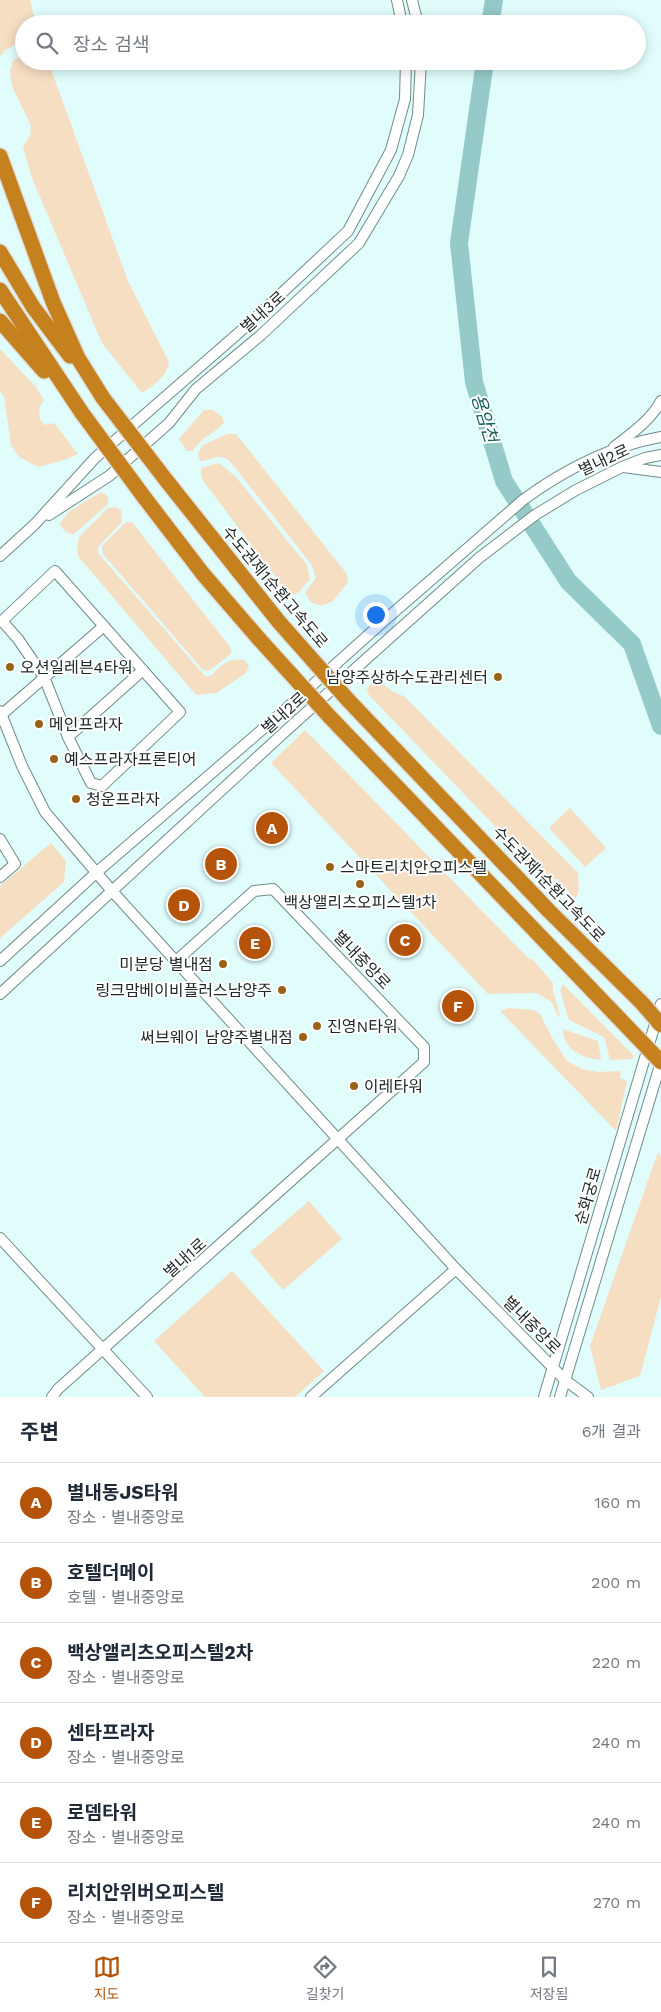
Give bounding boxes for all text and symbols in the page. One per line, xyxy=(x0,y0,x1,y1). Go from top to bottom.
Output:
search box xyxy=(15,15,646,70)
icon: search xyxy=(33,29,61,57)
text: 장소 검색 xyxy=(73,33,149,56)
street label: 별내3로 xyxy=(237,287,289,337)
water label: 용암천 xyxy=(468,391,503,447)
street label: 별내2로 xyxy=(576,440,633,480)
street label: 수도권제1순환고속도로 xyxy=(218,522,332,652)
your location xyxy=(363,602,389,628)
place label: 오션일레븐4타워 xyxy=(20,658,133,677)
marker: 오션일레븐4타워 xyxy=(4,661,16,673)
place label: 남양주상하수도관리센터 xyxy=(326,668,488,687)
marker: 남양주상하수도관리센터 xyxy=(492,671,504,683)
street label: 별내2로 xyxy=(258,688,310,738)
place label: 메인프라자 xyxy=(49,715,123,734)
marker: 메인프라자 xyxy=(33,718,45,730)
place label: 예스프라자프론티어 xyxy=(64,750,196,769)
marker: 예스프라자프론티어 xyxy=(48,753,60,765)
place label: 청운프라자 xyxy=(86,790,160,809)
marker: 청운프라자 xyxy=(70,793,82,805)
pin: A xyxy=(256,809,288,847)
street label: 수도권제1순환고속도로 xyxy=(489,822,609,946)
pin: B xyxy=(205,845,237,883)
place label: 스마트리치안오피스텔 xyxy=(340,858,487,877)
marker: 스마트리치안오피스텔 xyxy=(324,861,336,873)
marker: 백상앨리츠오피스텔1차 xyxy=(354,878,366,890)
pin: D xyxy=(168,886,200,924)
place label: 백상앨리츠오피스텔1차 xyxy=(283,893,437,912)
pin: C xyxy=(389,921,421,959)
pin: E xyxy=(239,924,271,962)
street label: 별내중앙로 xyxy=(330,927,395,993)
place label: 미분당 별내점 xyxy=(119,955,213,974)
marker: 미분당 별내점 xyxy=(217,958,229,970)
place label: 링크맘베이비플러스남양주 xyxy=(95,981,272,1000)
marker: 링크맘베이비플러스남양주 xyxy=(276,984,288,996)
pin: F xyxy=(442,987,474,1025)
place label: 진영N타워 xyxy=(327,1017,398,1036)
marker: 진영N타워 xyxy=(311,1020,323,1032)
place label: 써브웨이 남양주별내점 xyxy=(140,1028,293,1047)
marker: 써브웨이 남양주별내점 xyxy=(297,1031,309,1043)
place label: 이레타워 xyxy=(364,1077,423,1096)
marker: 이레타워 xyxy=(348,1080,360,1092)
street label: 순화궁로 xyxy=(571,1165,605,1227)
street label: 별내1로 xyxy=(160,1234,210,1282)
street label: 별내중앙로 xyxy=(499,1292,565,1358)
text: 주변 xyxy=(20,1419,59,1444)
text: 6개 결과 xyxy=(582,1422,641,1441)
text: 별내동JS타워 xyxy=(67,1481,178,1504)
text: A xyxy=(31,1493,41,1512)
text: 160 m xyxy=(594,1493,641,1512)
text: 장소 · 별내중앙로 xyxy=(67,1508,185,1527)
text: 호텔더메이 xyxy=(67,1561,154,1584)
text: B xyxy=(31,1573,41,1592)
text: 200 m xyxy=(591,1573,641,1592)
text: 호텔 · 별내중앙로 xyxy=(67,1588,185,1607)
text: 백상앨리츠오피스텔2차 xyxy=(67,1641,253,1664)
text: C xyxy=(31,1653,41,1672)
text: 220 m xyxy=(592,1653,641,1672)
text: 장소 · 별내중앙로 xyxy=(67,1668,185,1687)
text: 센타프라자 xyxy=(67,1721,154,1744)
text: D xyxy=(30,1733,42,1752)
text: 240 m xyxy=(592,1733,641,1752)
text: 장소 · 별내중앙로 xyxy=(67,1748,185,1767)
text: 로뎀타워 xyxy=(67,1801,137,1824)
text: E xyxy=(31,1813,41,1832)
text: 240 m xyxy=(592,1813,641,1832)
text: 장소 · 별내중앙로 xyxy=(67,1828,185,1847)
text: 리치안위버오피스텔 xyxy=(67,1881,224,1904)
text: F xyxy=(31,1893,41,1912)
text: 270 m xyxy=(593,1893,641,1912)
text: 장소 · 별내중앙로 xyxy=(67,1908,185,1927)
tab: 지도 xyxy=(93,1953,121,2003)
tab: 길찾기 xyxy=(306,1953,344,2003)
tab: 저장됨 xyxy=(530,1953,568,2003)

